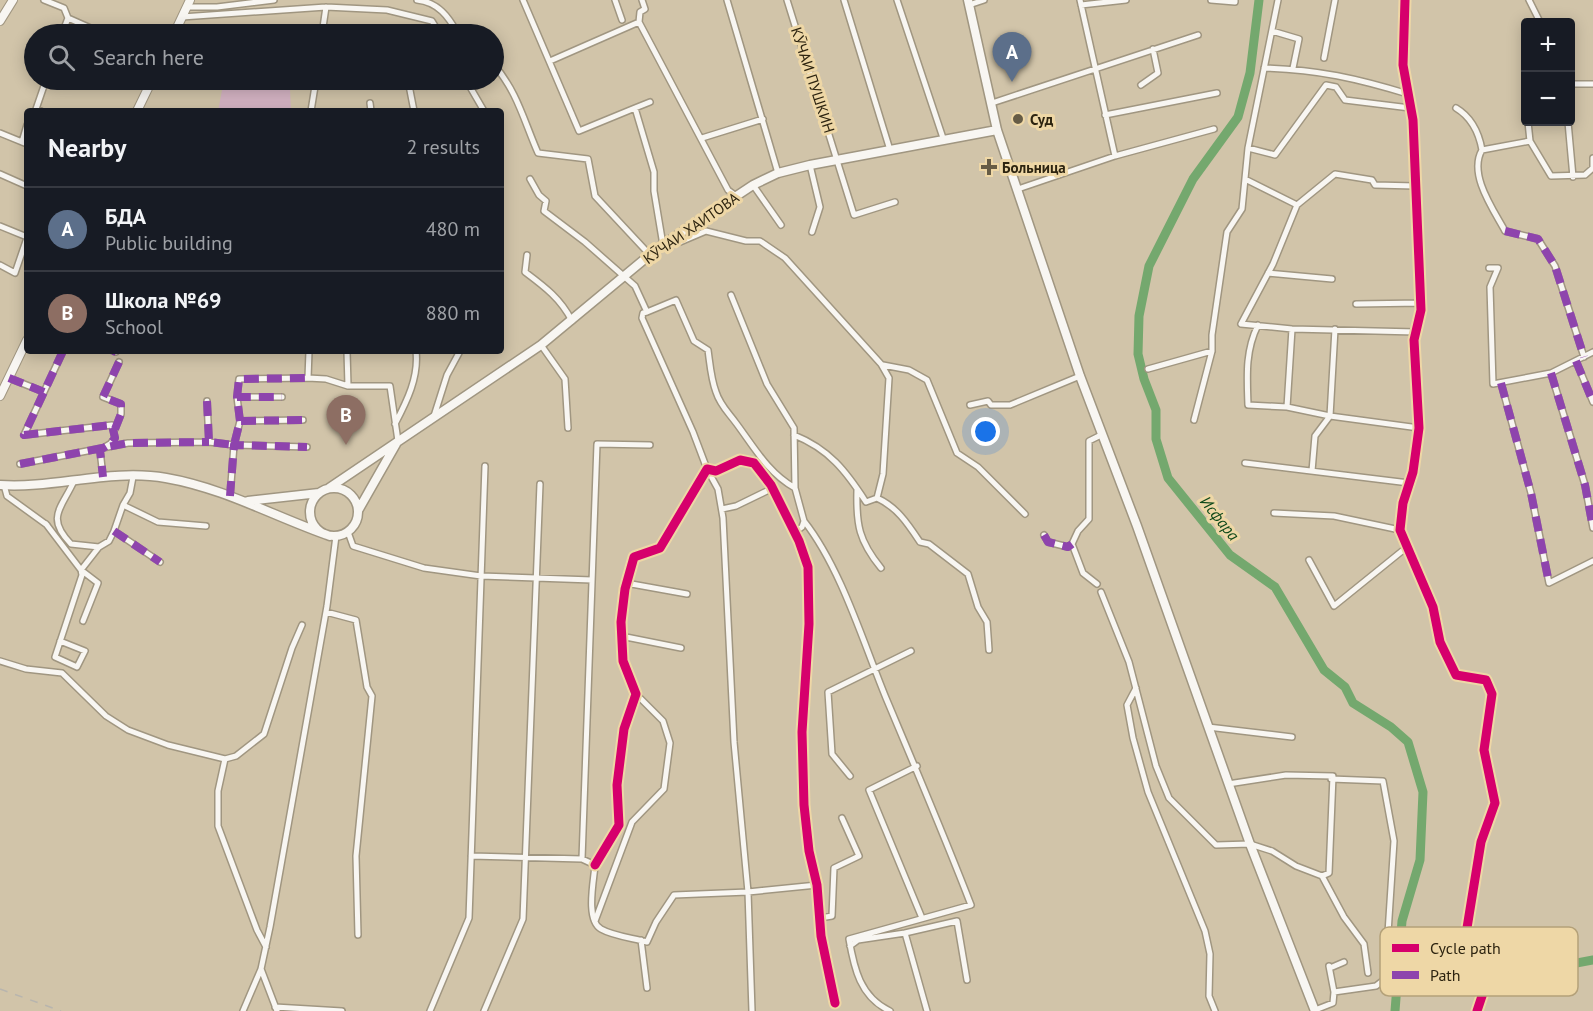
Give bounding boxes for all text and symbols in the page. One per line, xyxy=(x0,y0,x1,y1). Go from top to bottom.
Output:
map controls xyxy=(1521,18,1575,126)
button: + xyxy=(1521,18,1575,72)
search box xyxy=(24,24,504,90)
street label: КӮЧАИ ПУШКИН xyxy=(787,25,839,135)
pin: A xyxy=(992,32,1032,82)
icon: search xyxy=(45,41,78,74)
text: Search here xyxy=(93,43,204,71)
button: − xyxy=(1521,72,1575,126)
place label: Суд xyxy=(1030,110,1054,129)
marker: Суд xyxy=(1011,112,1025,126)
text: Nearby xyxy=(48,131,126,164)
text: 2 results xyxy=(407,134,480,160)
marker: Больница xyxy=(980,158,998,176)
place label: Больница xyxy=(1002,158,1066,177)
street label: КӮЧАИ ХАИТОВА xyxy=(639,188,743,268)
text: БДА xyxy=(105,202,146,230)
text: A xyxy=(61,216,74,242)
text: 480 m xyxy=(426,216,480,242)
text: Public building xyxy=(105,230,233,256)
text: Школа №69 xyxy=(105,286,222,314)
text: B xyxy=(62,300,73,326)
text: 880 m xyxy=(426,300,480,326)
text: School xyxy=(105,314,163,340)
pin: B xyxy=(326,396,366,445)
your location xyxy=(971,417,1000,446)
water label: Исфара xyxy=(1196,492,1244,544)
legend xyxy=(1380,927,1578,996)
text: Cycle path xyxy=(1430,938,1501,958)
text: Path xyxy=(1430,965,1461,985)

